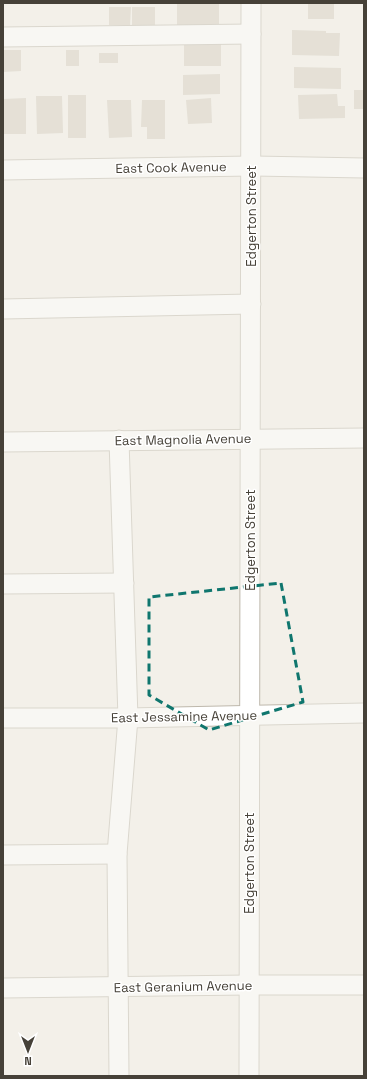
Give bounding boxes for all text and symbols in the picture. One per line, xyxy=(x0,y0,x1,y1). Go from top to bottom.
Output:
street label: East Cook Avenue xyxy=(115,158,227,177)
street label: Edgerton Street xyxy=(243,165,260,267)
street label: East Magnolia Avenue xyxy=(115,430,251,449)
street label: Edgerton Street xyxy=(242,489,259,591)
street label: East Jessamine Avenue xyxy=(111,707,257,726)
street label: Edgerton Street xyxy=(241,812,258,914)
street label: East Geranium Avenue xyxy=(114,977,252,996)
north arrow xyxy=(8,1031,48,1071)
text: N xyxy=(24,1054,32,1068)

